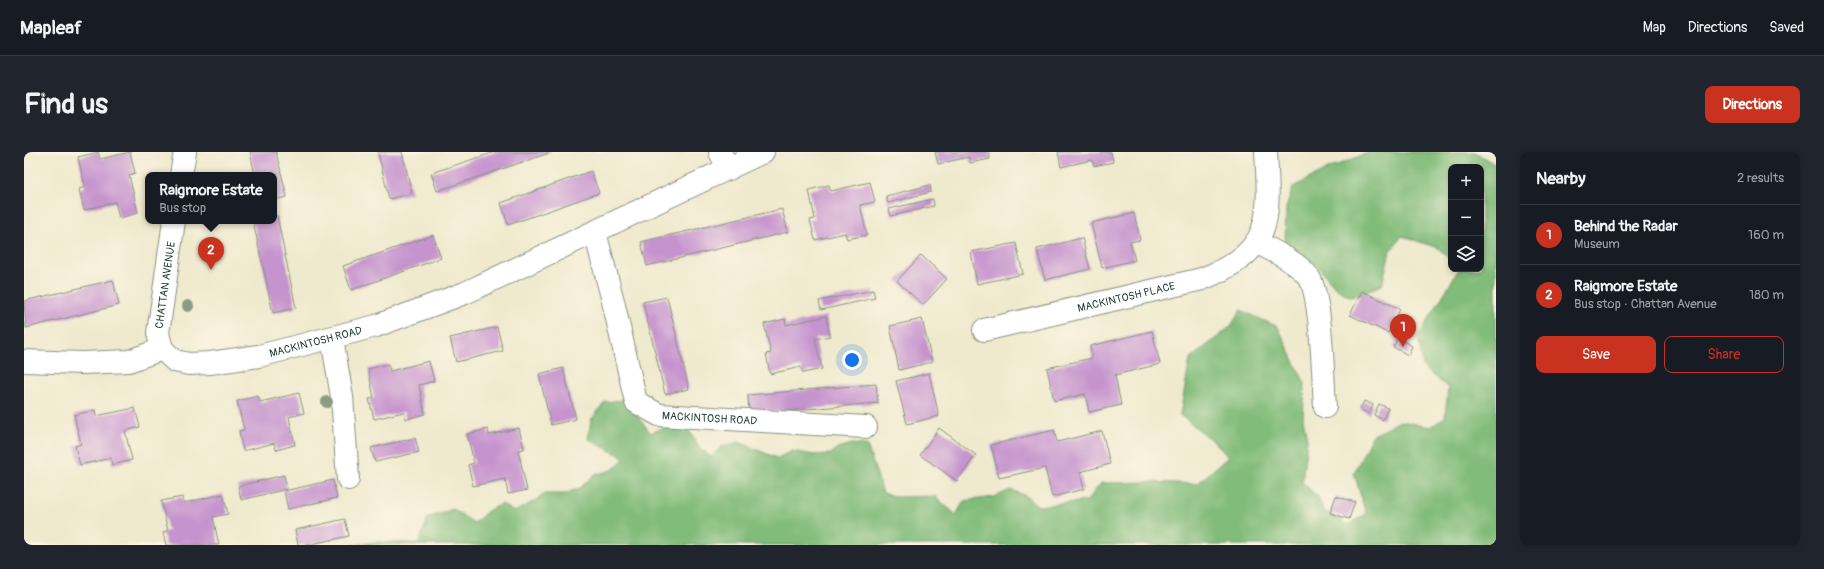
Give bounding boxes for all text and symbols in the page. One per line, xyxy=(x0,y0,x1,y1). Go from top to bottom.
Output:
text: Mapleaf xyxy=(20,16,82,40)
text: Map xyxy=(1643,19,1666,36)
text: Directions xyxy=(1688,19,1747,36)
text: Saved xyxy=(1769,19,1804,36)
button: Directions xyxy=(1705,86,1800,123)
text: Find us xyxy=(24,87,108,122)
map controls xyxy=(1448,164,1484,272)
button: + xyxy=(1448,164,1484,200)
text: Nearby xyxy=(1536,168,1585,189)
text: 2 results xyxy=(1737,170,1784,186)
popup xyxy=(145,172,277,224)
text: Raigmore Estate xyxy=(159,181,263,200)
text: Bus stop xyxy=(159,200,206,216)
button: − xyxy=(1448,200,1484,236)
text: Behind the Radar xyxy=(1574,217,1678,236)
text: 1 xyxy=(1546,227,1552,243)
text: 160 m xyxy=(1748,227,1784,243)
button: layers xyxy=(1448,236,1484,272)
text: Museum xyxy=(1574,236,1620,252)
pin: 2 xyxy=(198,237,224,270)
street label: CHATTAN AVENUE xyxy=(152,240,178,329)
text: Raigmore Estate xyxy=(1574,277,1677,296)
street label: MACKINTOSH PLACE xyxy=(1076,279,1177,314)
text: 2 xyxy=(1545,287,1553,303)
text: 180 m xyxy=(1749,287,1784,303)
text: Bus stop · Chattan Avenue xyxy=(1574,296,1717,312)
pin: 1 xyxy=(1390,314,1416,347)
street label: MACKINTOSH ROAD xyxy=(268,323,364,360)
button: Save xyxy=(1536,336,1656,373)
button: Share xyxy=(1664,336,1784,373)
your location xyxy=(842,350,862,370)
street label: MACKINTOSH ROAD xyxy=(662,409,758,427)

